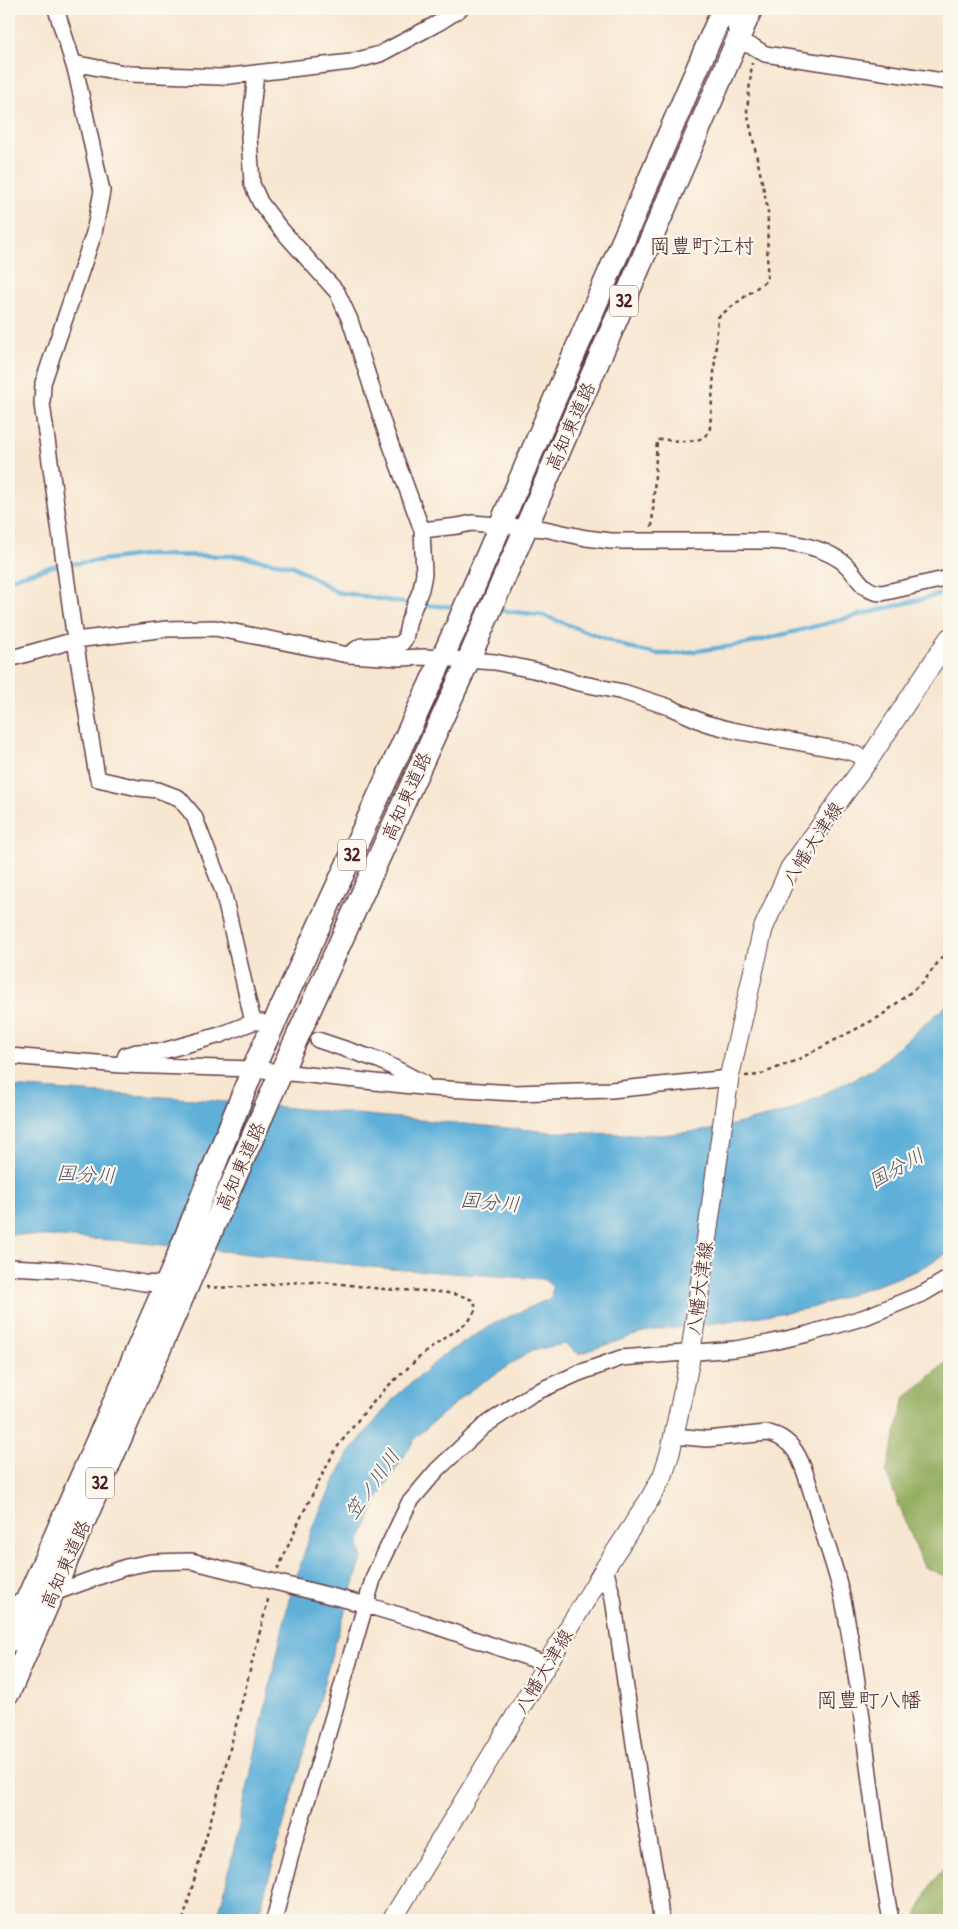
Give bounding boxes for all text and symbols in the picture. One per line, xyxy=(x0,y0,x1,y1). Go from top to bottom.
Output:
district label: 岡豊町江村 xyxy=(650,231,755,260)
road number: 32 xyxy=(610,286,638,316)
street label: 高知東道路 xyxy=(539,377,601,475)
street label: 高知東道路 xyxy=(375,747,437,845)
street label: 八幡大津線 xyxy=(775,796,849,890)
road number: 32 xyxy=(338,840,366,870)
street label: 高知東道路 xyxy=(209,1117,271,1215)
water label: 国分川 xyxy=(863,1141,929,1194)
water label: 国分川 xyxy=(55,1158,117,1189)
water label: 国分川 xyxy=(459,1185,521,1218)
street label: 八幡大津線 xyxy=(680,1239,718,1337)
water label: 笠ノ川川 xyxy=(338,1443,406,1524)
road number: 32 xyxy=(86,1468,114,1499)
street label: 高知東道路 xyxy=(34,1515,96,1613)
street label: 八幡大津線 xyxy=(507,1624,579,1718)
district label: 岡豊町八幡 xyxy=(817,1685,922,1714)

